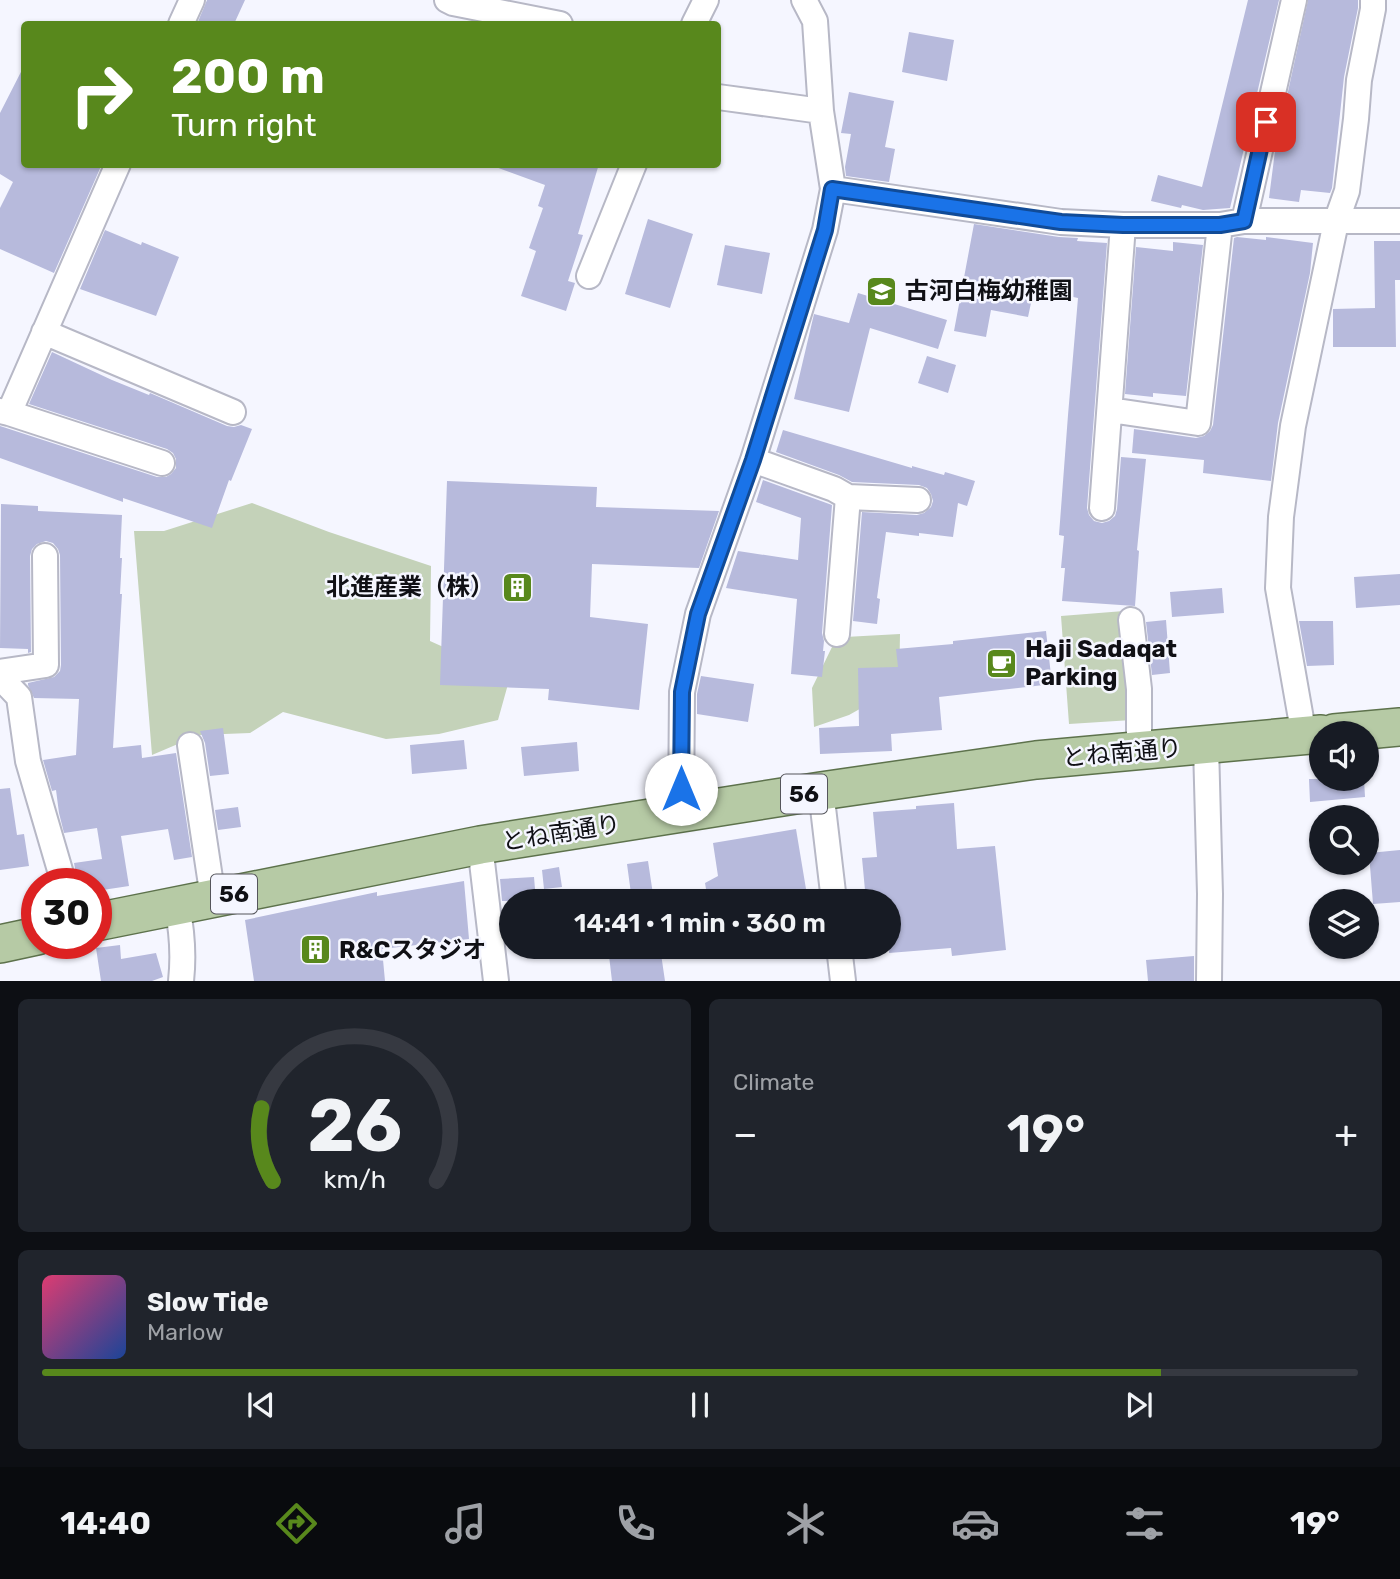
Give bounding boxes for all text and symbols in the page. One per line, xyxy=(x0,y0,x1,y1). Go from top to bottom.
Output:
text: 200 m xyxy=(171,47,325,105)
icon: right xyxy=(56,49,147,140)
pin xyxy=(1236,92,1296,152)
icon: arrive xyxy=(1247,103,1285,141)
text: Turn right xyxy=(171,106,316,144)
school or university icon: 古河白梅幼稚園 xyxy=(865,274,899,308)
place label: 古河白梅幼稚園 xyxy=(905,277,1073,305)
building icon: 北進産業（株） xyxy=(500,570,534,604)
place label: 北進産業（株） xyxy=(326,573,494,601)
place label: Haji Sadaqat Parking xyxy=(1025,635,1177,691)
cafe icon: Haji Sadaqat Parking xyxy=(985,646,1019,680)
map controls xyxy=(1309,721,1379,959)
button: sound xyxy=(1309,721,1379,791)
street label: とね南通り xyxy=(1061,734,1183,772)
position arrow xyxy=(644,752,718,826)
road number: 56 xyxy=(781,774,827,814)
button: search xyxy=(1309,805,1379,875)
street label: とね南通り xyxy=(500,810,622,856)
speed limit sign: 30 xyxy=(21,868,112,959)
road number: 56 xyxy=(211,874,257,914)
button: layers xyxy=(1309,889,1379,959)
text: 14:41 · 1 min · 360 m xyxy=(574,908,826,939)
building icon: R&Cスタジオ xyxy=(299,933,333,967)
place label: R&Cスタジオ xyxy=(339,936,486,964)
text: Climate xyxy=(733,1068,814,1096)
text: 26 xyxy=(307,1084,402,1170)
text: 19° xyxy=(1007,1103,1085,1165)
text: − xyxy=(733,1111,758,1157)
text: + xyxy=(1334,1111,1358,1157)
text: km/h xyxy=(323,1165,386,1194)
text: Slow Tide xyxy=(147,1287,269,1318)
text: Marlow xyxy=(147,1318,224,1346)
icon: previous xyxy=(242,1386,280,1424)
icon: pause xyxy=(681,1386,719,1424)
icon: next xyxy=(1120,1386,1158,1424)
icon: directions xyxy=(272,1499,321,1548)
icon: music xyxy=(441,1499,490,1548)
icon: phone xyxy=(611,1499,660,1548)
icon: climate xyxy=(781,1499,830,1548)
icon: car xyxy=(951,1499,1000,1548)
icon: filters xyxy=(1120,1499,1169,1548)
text: 14:40 xyxy=(60,1504,151,1542)
text: 19° xyxy=(1290,1504,1340,1542)

